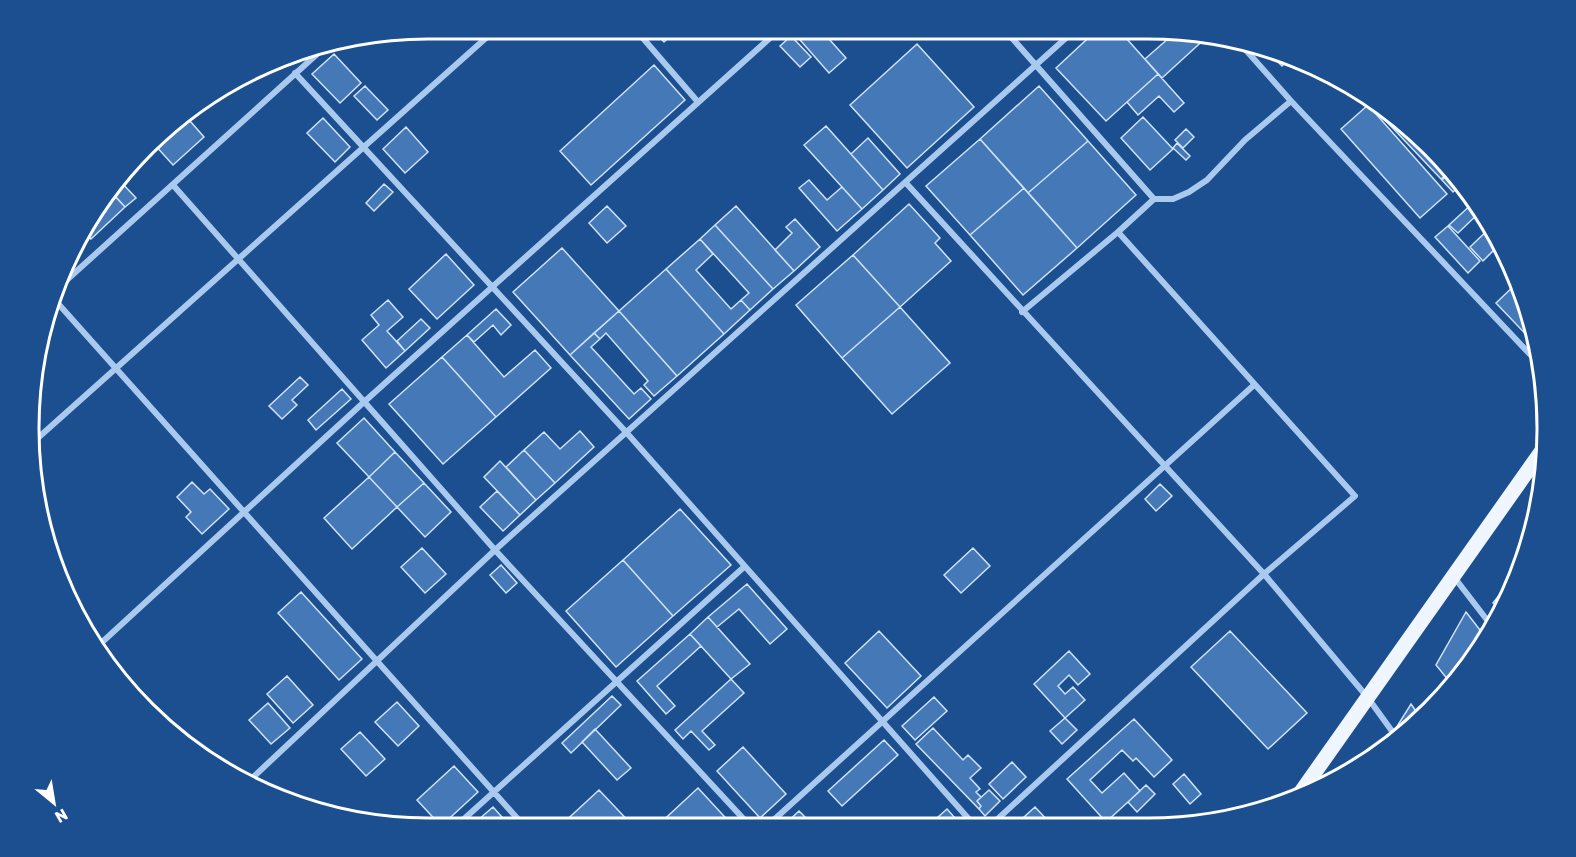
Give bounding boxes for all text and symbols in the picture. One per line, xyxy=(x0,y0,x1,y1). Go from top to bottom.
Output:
north arrow xyxy=(24,773,84,833)
text: N xyxy=(52,804,71,827)

